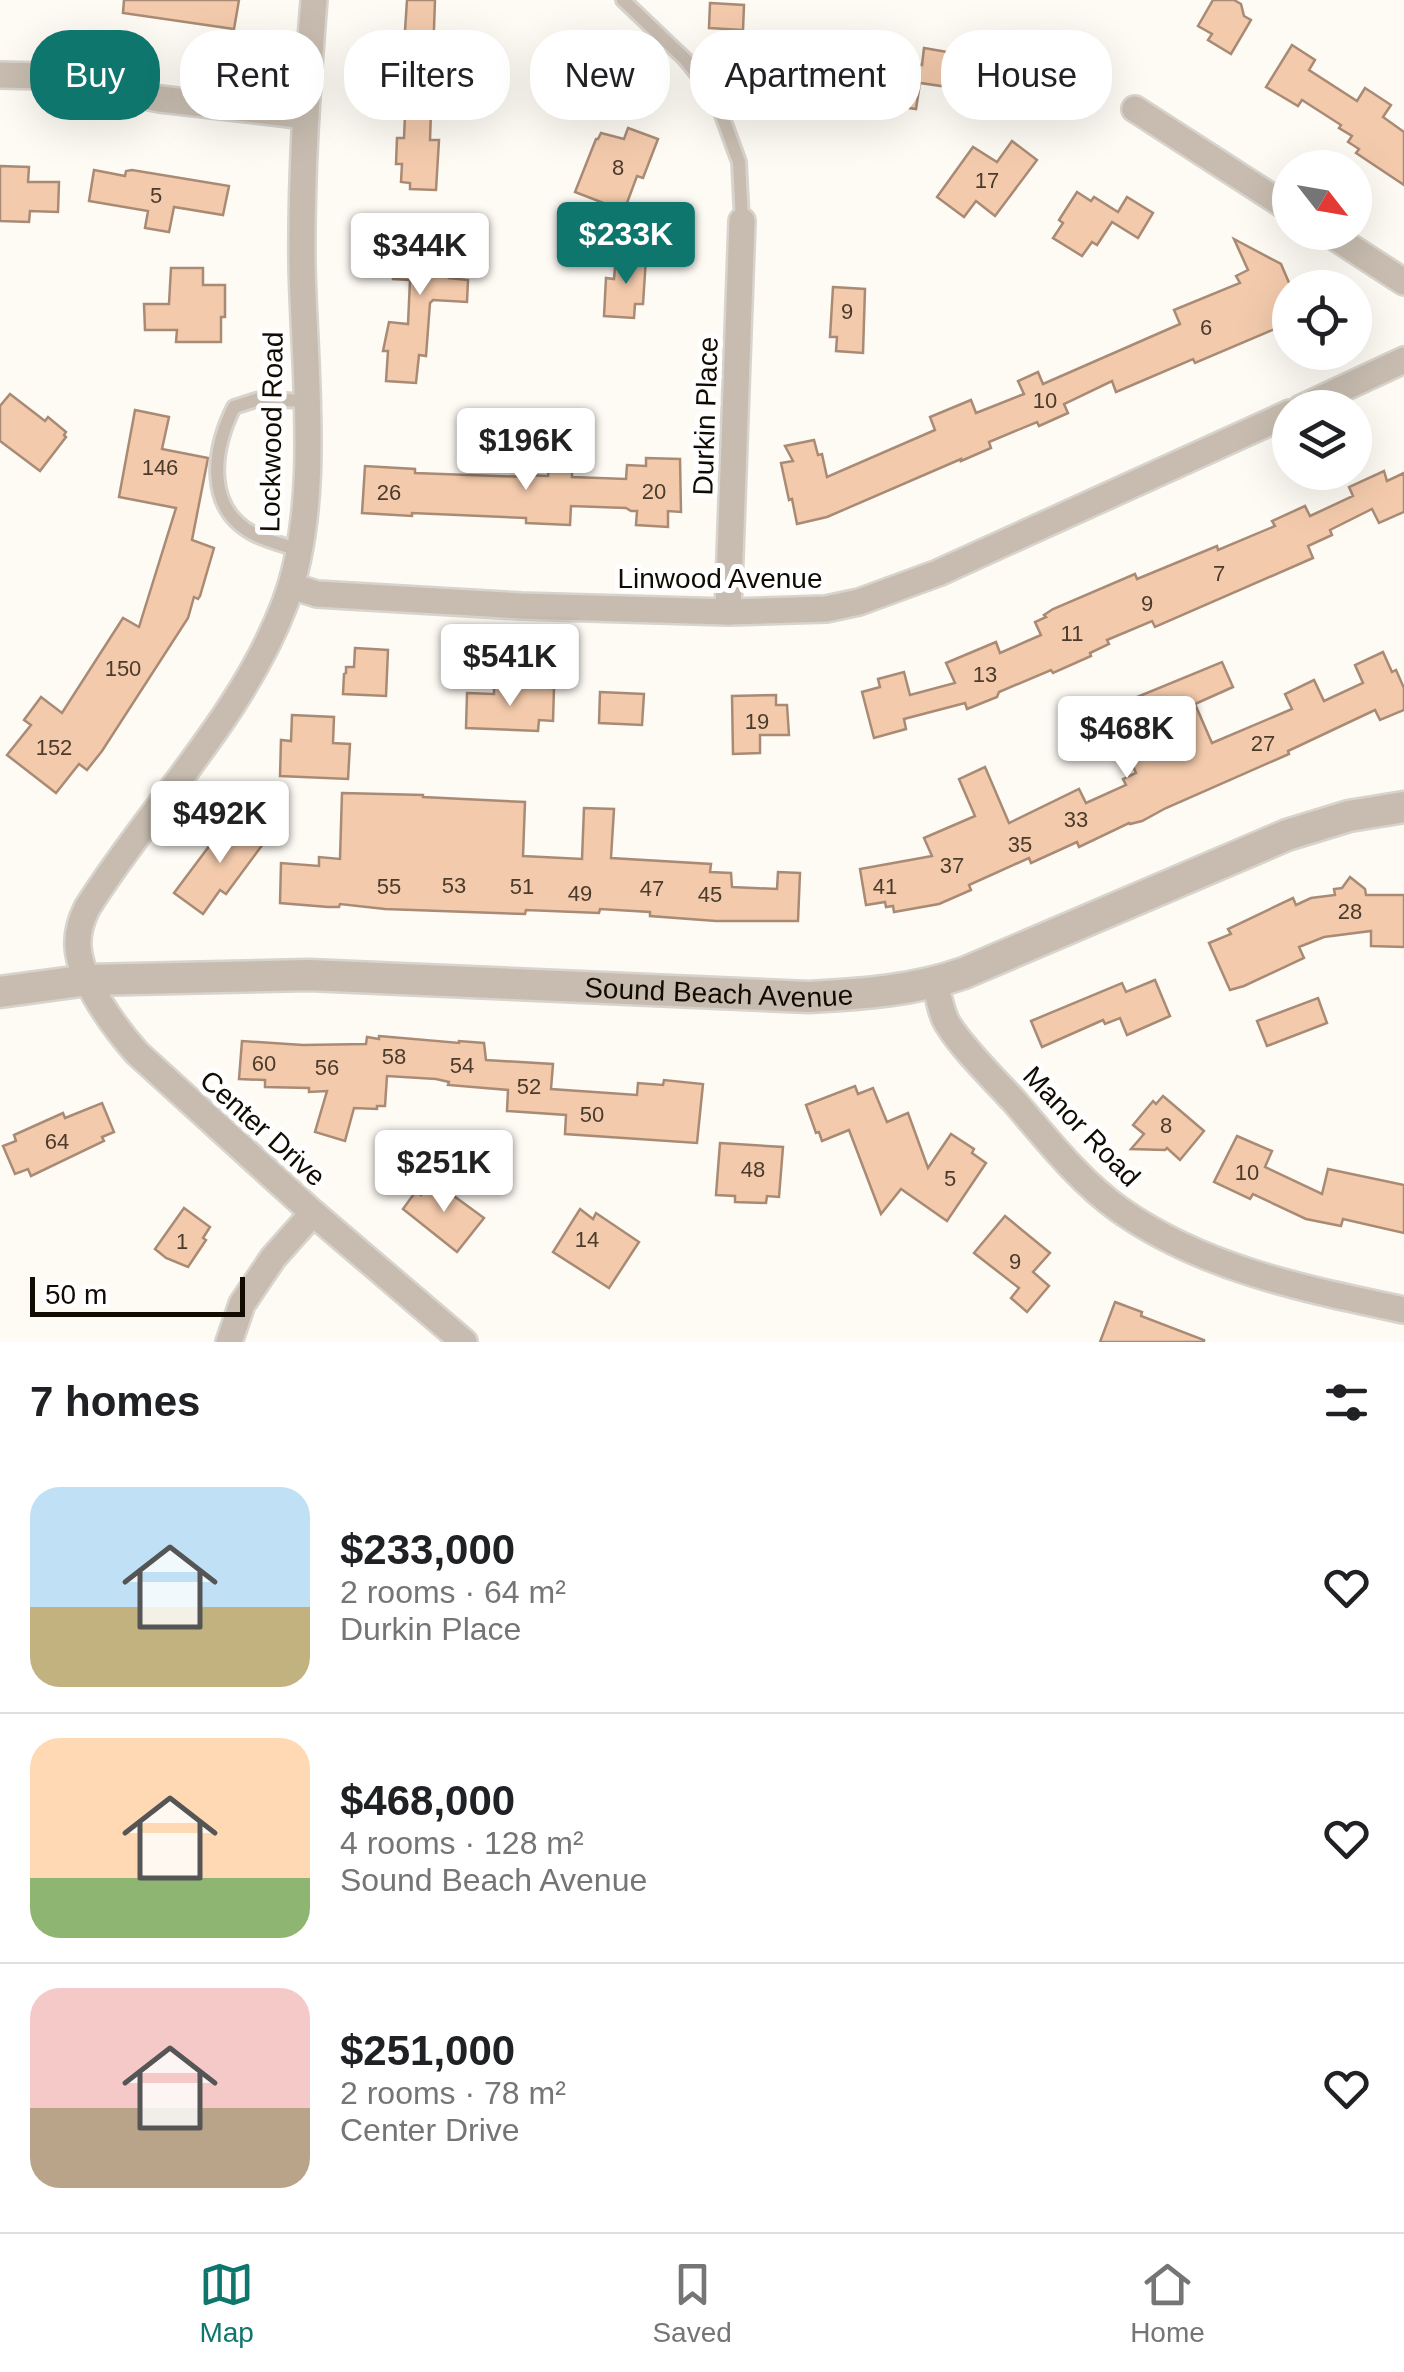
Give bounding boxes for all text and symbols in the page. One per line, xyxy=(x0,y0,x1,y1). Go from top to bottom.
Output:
chip: Buy xyxy=(30,30,160,120)
chip: Rent xyxy=(180,30,324,120)
chip: Filters xyxy=(344,30,510,120)
chip: New xyxy=(530,30,670,120)
chip: Apartment xyxy=(690,30,921,120)
chip: House xyxy=(941,30,1112,120)
north arrow xyxy=(1272,150,1372,250)
map controls xyxy=(1272,150,1372,490)
house number: 8 xyxy=(612,155,624,180)
house number: 17 xyxy=(975,168,999,193)
house number: 5 xyxy=(150,183,162,208)
pin: $233K xyxy=(556,202,696,287)
pin: $344K xyxy=(350,213,490,298)
text: $233K xyxy=(579,216,673,252)
text: $344K xyxy=(373,227,467,263)
button: locate xyxy=(1272,270,1372,370)
house number: 9 xyxy=(841,299,853,324)
house number: 6 xyxy=(1200,315,1212,340)
street label: Lockwood Road xyxy=(254,331,289,533)
street label: Durkin Place xyxy=(687,336,724,496)
house number: 10 xyxy=(1033,388,1057,413)
button: layers xyxy=(1272,390,1372,490)
pin: $196K xyxy=(456,408,596,493)
text: $196K xyxy=(479,422,573,458)
house number: 146 xyxy=(142,455,178,480)
house number: 20 xyxy=(642,479,666,504)
house number: 26 xyxy=(377,480,401,505)
house number: 7 xyxy=(1213,561,1225,586)
street label: Linwood Avenue xyxy=(618,563,823,594)
house number: 9 xyxy=(1141,591,1153,616)
house number: 11 xyxy=(1061,621,1083,646)
pin: $541K xyxy=(440,624,580,709)
text: $541K xyxy=(463,638,557,674)
house number: 150 xyxy=(105,656,141,681)
house number: 13 xyxy=(973,662,997,687)
pin: $468K xyxy=(1057,696,1197,781)
house number: 19 xyxy=(745,709,769,734)
text: $468K xyxy=(1080,710,1174,746)
house number: 27 xyxy=(1251,731,1275,756)
house number: 152 xyxy=(36,735,72,760)
pin: $492K xyxy=(150,781,290,866)
text: $492K xyxy=(173,795,267,831)
house number: 33 xyxy=(1064,807,1088,832)
house number: 35 xyxy=(1008,832,1032,857)
house number: 37 xyxy=(940,853,964,878)
house number: 53 xyxy=(442,873,466,898)
house number: 55 xyxy=(377,874,401,899)
house number: 51 xyxy=(510,874,534,899)
house number: 41 xyxy=(873,874,897,899)
house number: 47 xyxy=(640,876,664,901)
house number: 49 xyxy=(568,881,592,906)
house number: 45 xyxy=(698,882,722,907)
house number: 28 xyxy=(1338,899,1362,924)
street label: Sound Beach Avenue xyxy=(584,972,854,1013)
house number: 58 xyxy=(382,1044,406,1069)
house number: 60 xyxy=(252,1051,276,1076)
house number: 54 xyxy=(450,1053,474,1078)
house number: 56 xyxy=(315,1055,339,1080)
street label: Manor Road xyxy=(1017,1060,1146,1193)
street label: Center Drive xyxy=(194,1064,331,1192)
house number: 52 xyxy=(517,1074,541,1099)
house number: 50 xyxy=(580,1102,604,1127)
house number: 8 xyxy=(1160,1113,1172,1138)
house number: 64 xyxy=(45,1129,69,1154)
pin: $251K xyxy=(374,1130,514,1215)
text: $251K xyxy=(397,1144,491,1180)
house number: 48 xyxy=(741,1157,765,1182)
house number: 10 xyxy=(1235,1160,1259,1185)
house number: 5 xyxy=(944,1166,956,1191)
house number: 14 xyxy=(575,1227,599,1252)
house number: 1 xyxy=(176,1229,188,1254)
house number: 9 xyxy=(1009,1249,1021,1274)
scale bar xyxy=(30,1272,245,1316)
text: 50 m xyxy=(45,1279,107,1310)
icon: filters xyxy=(1319,1375,1374,1430)
text: 7 homes xyxy=(30,1378,200,1425)
text: $233,000 xyxy=(340,1526,515,1573)
icon: home xyxy=(110,1527,230,1647)
icon: heart xyxy=(1319,1560,1374,1615)
text: 2 rooms · 64 m² xyxy=(340,1574,566,1610)
text: Durkin Place xyxy=(340,1611,521,1647)
text: $468,000 xyxy=(340,1777,515,1824)
icon: home xyxy=(110,1778,230,1898)
icon: heart xyxy=(1319,1811,1374,1866)
text: 4 rooms · 128 m² xyxy=(340,1825,584,1861)
text: Sound Beach Avenue xyxy=(340,1862,647,1898)
text: $251,000 xyxy=(340,2027,515,2074)
icon: home xyxy=(110,2028,230,2148)
icon: heart xyxy=(1319,2061,1374,2116)
text: 2 rooms · 78 m² xyxy=(340,2075,566,2111)
text: Center Drive xyxy=(340,2112,520,2148)
tab: Map xyxy=(199,2257,254,2349)
tab: Saved xyxy=(652,2257,732,2349)
tab: Home xyxy=(1130,2257,1205,2349)

